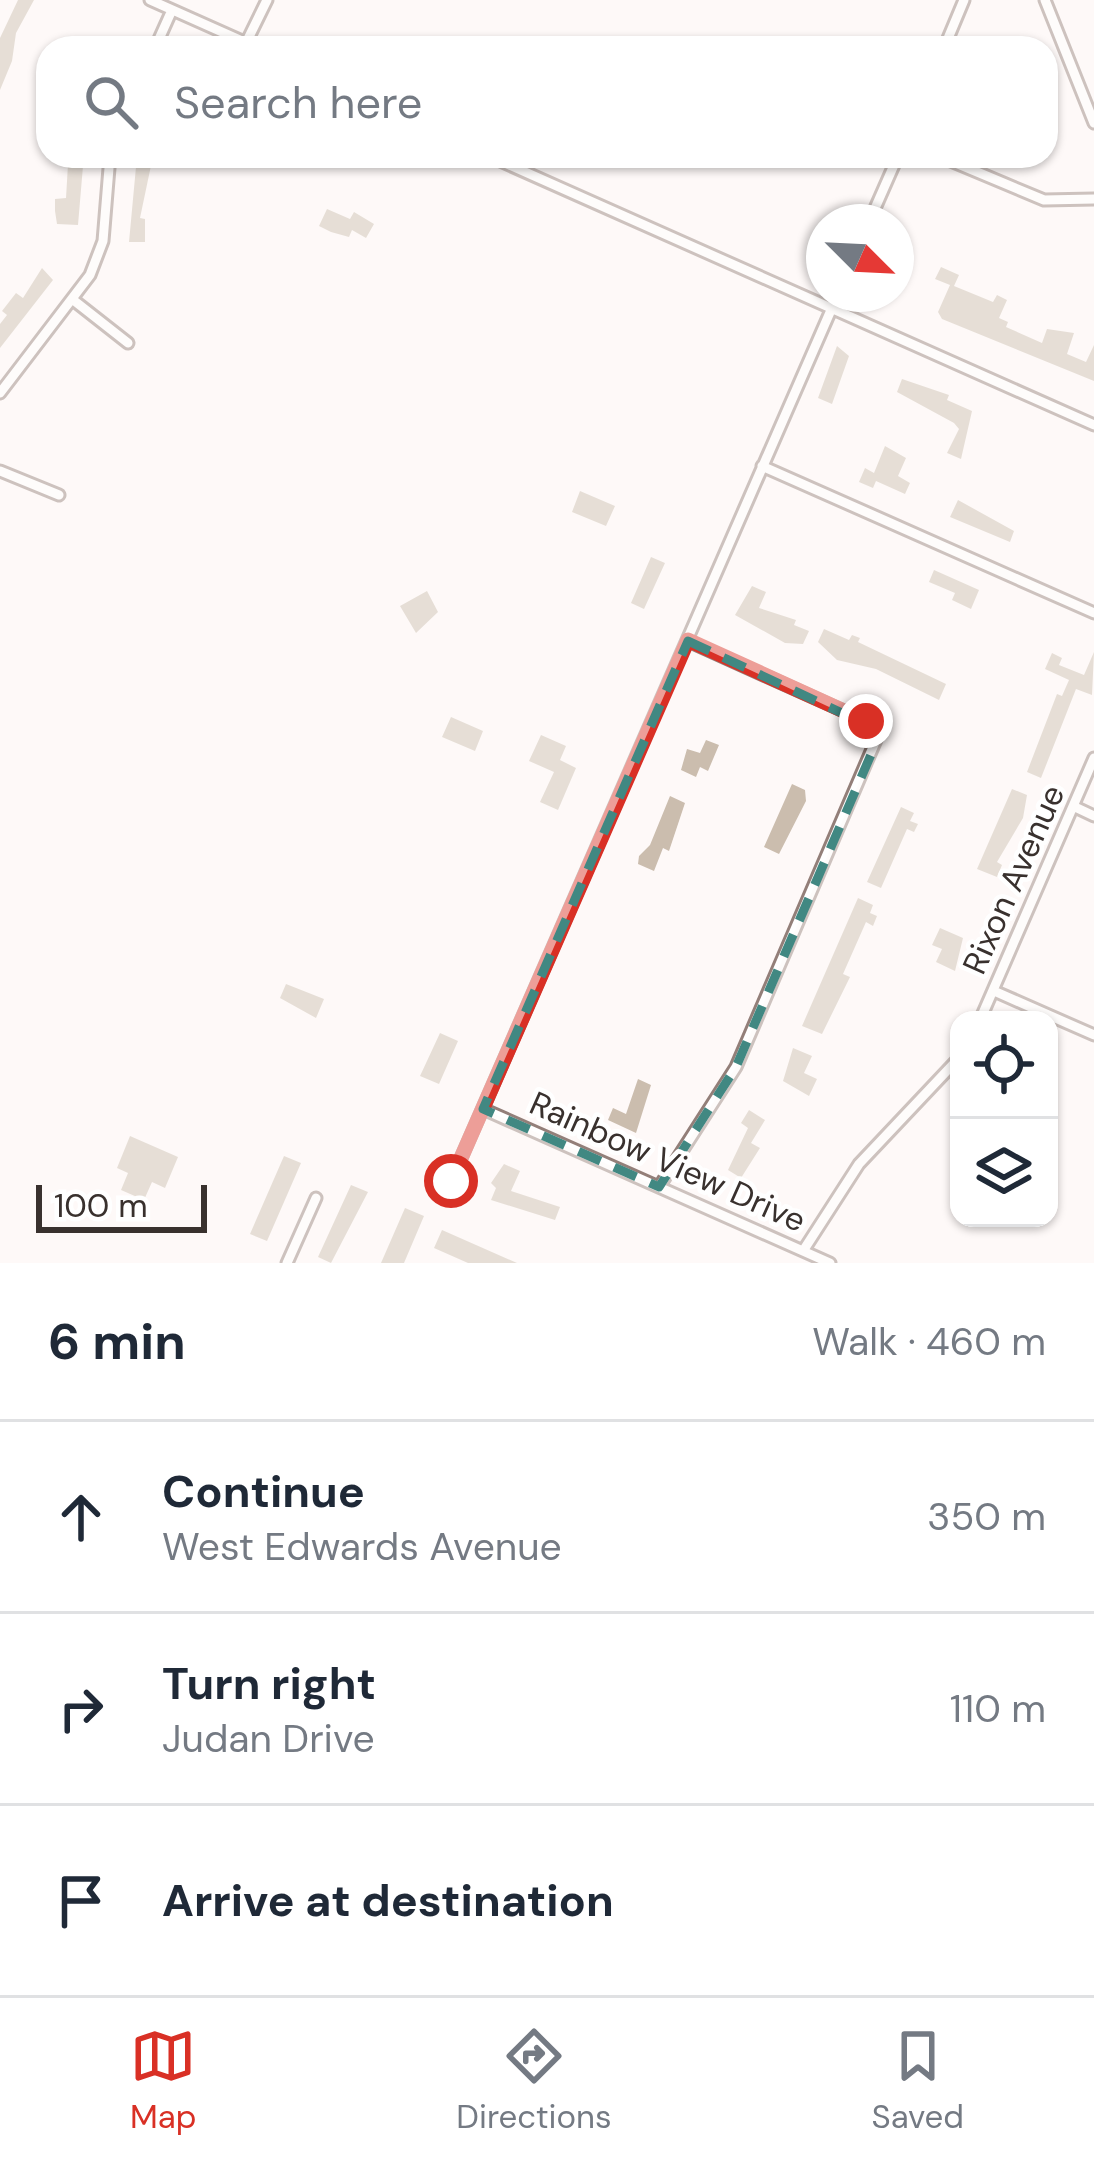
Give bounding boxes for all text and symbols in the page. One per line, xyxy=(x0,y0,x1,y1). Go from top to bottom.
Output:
search box xyxy=(36,36,1058,168)
icon: search xyxy=(78,69,144,135)
text: Search here xyxy=(174,73,422,132)
north arrow xyxy=(806,204,914,312)
route end xyxy=(839,694,893,748)
street label: Rixon Avenue xyxy=(953,778,1074,981)
map controls xyxy=(950,1011,1058,1227)
button: locate xyxy=(950,1011,1058,1119)
street label: Rainbow View Drive xyxy=(523,1081,813,1242)
button: layers xyxy=(950,1119,1058,1227)
route start xyxy=(424,1154,478,1208)
scale bar xyxy=(36,1179,207,1232)
text: 100 m xyxy=(54,1184,148,1227)
text: 6 min xyxy=(48,1308,186,1375)
text: Walk · 460 m xyxy=(812,1316,1046,1367)
text: Continue xyxy=(162,1462,365,1521)
icon: ahead xyxy=(48,1484,114,1550)
text: 350 m xyxy=(927,1491,1046,1542)
text: West Edwards Avenue xyxy=(162,1521,562,1572)
text: Turn right xyxy=(162,1654,376,1713)
icon: right xyxy=(48,1676,114,1742)
text: 110 m xyxy=(950,1683,1046,1734)
text: Judan Drive xyxy=(162,1713,375,1764)
icon: arrive xyxy=(48,1868,114,1934)
text: Arrive at destination xyxy=(162,1871,614,1930)
tab: Map xyxy=(130,2023,196,2138)
tab: Directions xyxy=(456,2023,612,2138)
tab: Saved xyxy=(872,2023,964,2138)

